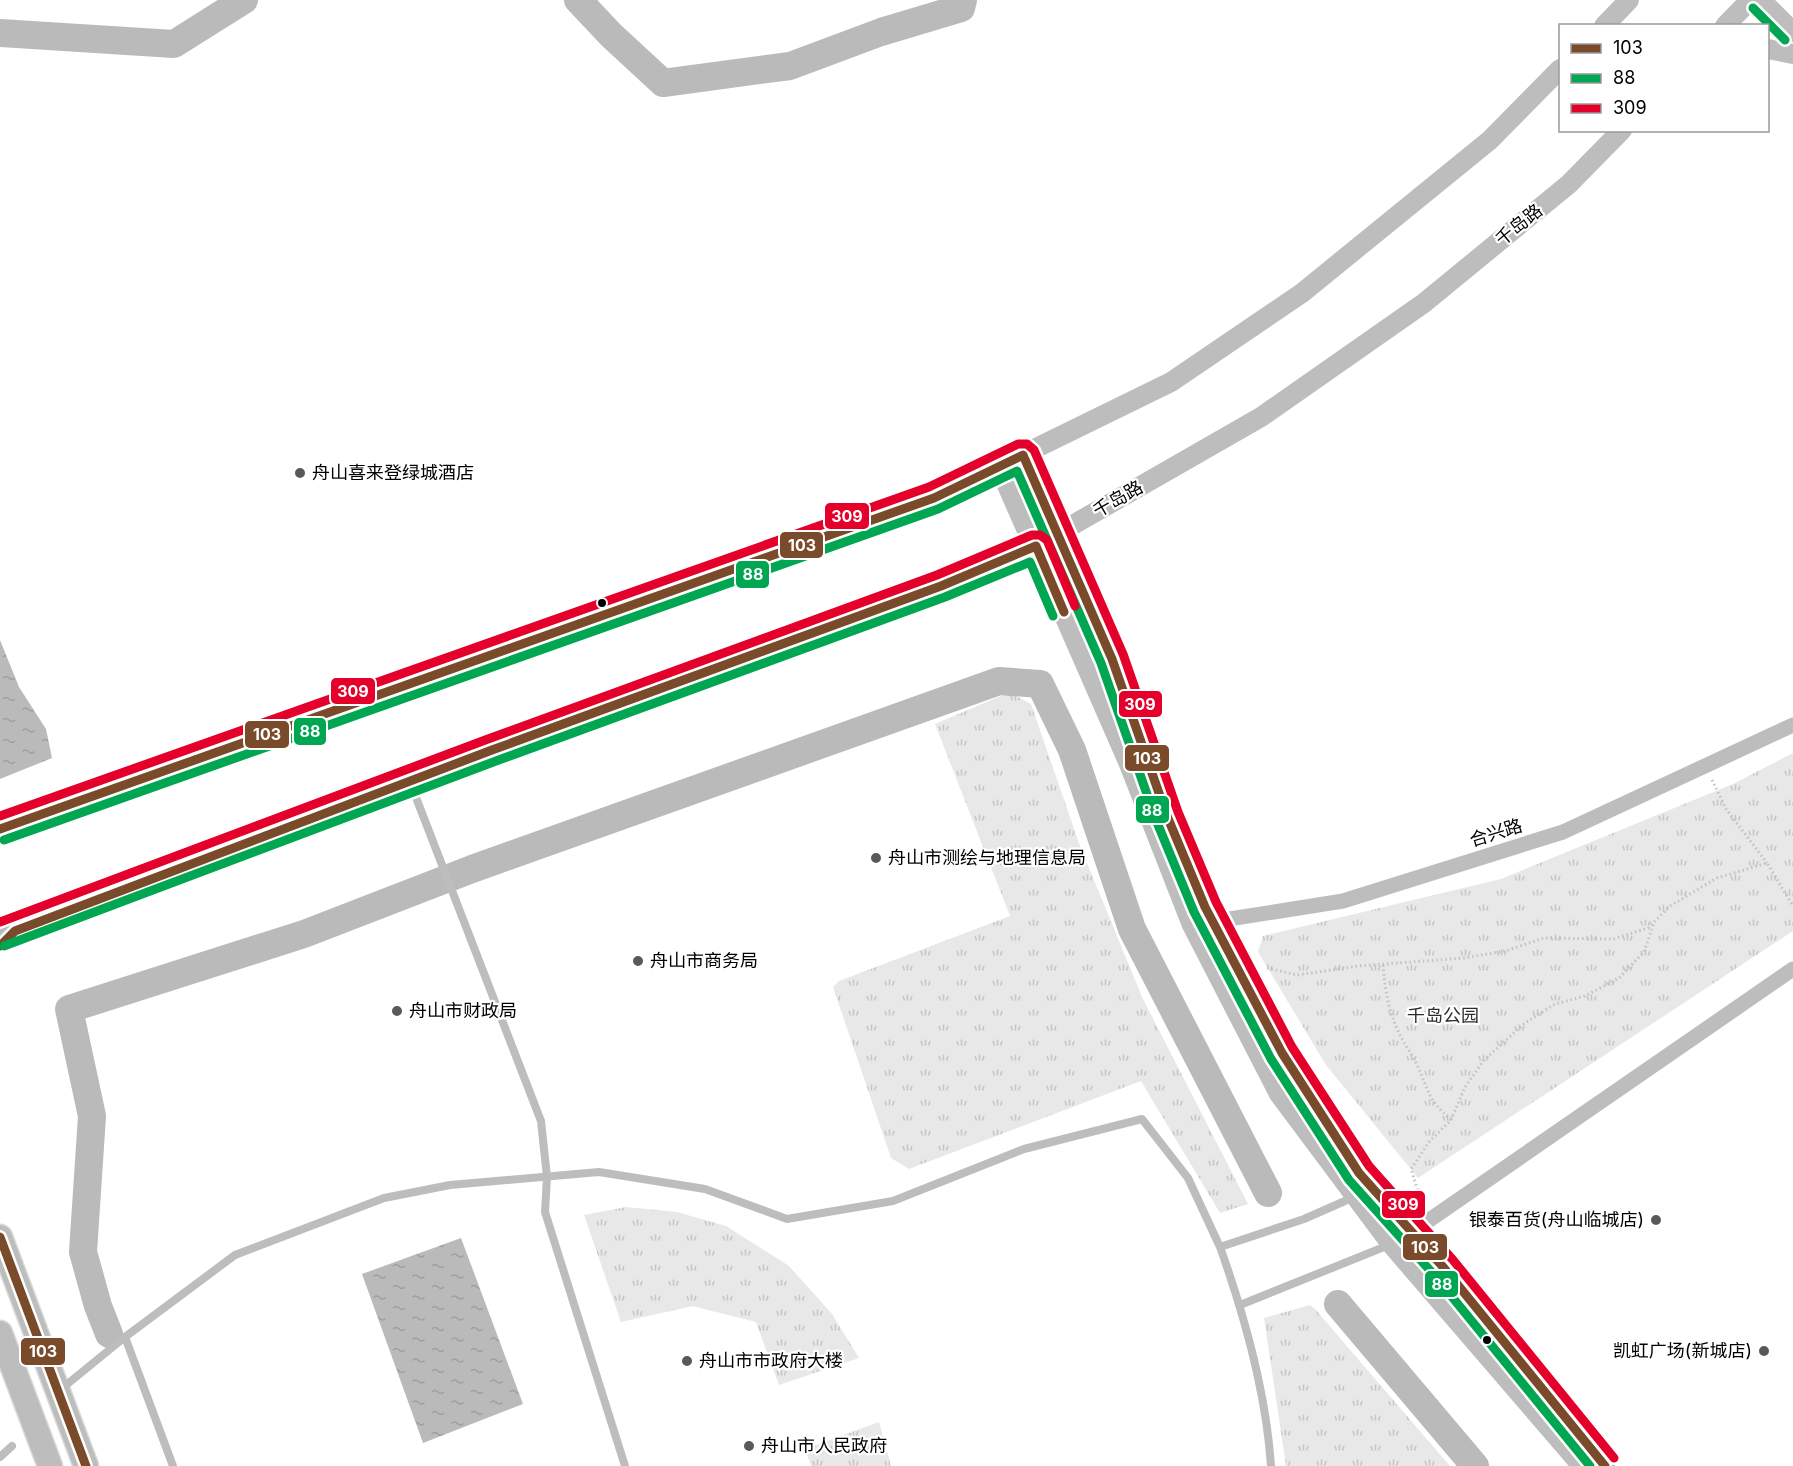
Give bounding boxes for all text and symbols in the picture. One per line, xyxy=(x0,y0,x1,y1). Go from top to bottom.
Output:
legend xyxy=(1559,24,1769,132)
text: 103 xyxy=(1613,37,1643,58)
text: 88 xyxy=(1613,67,1635,88)
text: 309 xyxy=(1613,97,1647,118)
street label: 千岛路 xyxy=(1491,199,1546,250)
place label: 舟山喜来登绿城酒店 xyxy=(312,462,474,483)
marker: 舟山喜来登绿城酒店 xyxy=(293,466,307,480)
street label: 千岛路 xyxy=(1089,476,1146,521)
line badge: 309 xyxy=(824,502,870,530)
text: 309 xyxy=(831,506,863,526)
line badge: 103 xyxy=(779,531,824,559)
text: 103 xyxy=(788,535,816,555)
line badge: 88 xyxy=(735,560,770,589)
text: 88 xyxy=(743,564,763,584)
unlabelled marker xyxy=(596,597,608,609)
line badge: 309 xyxy=(330,677,376,705)
text: 309 xyxy=(337,681,369,701)
line badge: 309 xyxy=(1118,690,1163,718)
text: 309 xyxy=(1124,694,1156,714)
line badge: 88 xyxy=(293,717,327,746)
line badge: 103 xyxy=(244,720,290,749)
text: 88 xyxy=(300,721,320,741)
text: 103 xyxy=(253,724,281,744)
line badge: 103 xyxy=(1124,744,1170,772)
text: 103 xyxy=(1133,748,1161,768)
line badge: 88 xyxy=(1135,795,1170,824)
text: 88 xyxy=(1142,800,1162,820)
street label: 合兴路 xyxy=(1467,815,1525,850)
place label: 舟山市测绘与地理信息局 xyxy=(888,847,1086,868)
marker: 舟山市测绘与地理信息局 xyxy=(869,851,883,865)
place label: 舟山市商务局 xyxy=(650,950,758,971)
marker: 舟山市商务局 xyxy=(631,954,645,968)
place label: 舟山市财政局 xyxy=(409,1000,517,1021)
marker: 舟山市财政局 xyxy=(390,1004,404,1018)
park label: 千岛公园 xyxy=(1407,1005,1479,1026)
line badge: 309 xyxy=(1381,1190,1426,1219)
text: 309 xyxy=(1387,1194,1419,1214)
place label: 银泰百货(舟山临城店) xyxy=(1469,1209,1644,1230)
marker: 银泰百货(舟山临城店) xyxy=(1649,1213,1663,1227)
line badge: 103 xyxy=(1402,1233,1448,1261)
text: 103 xyxy=(1411,1237,1439,1257)
line badge: 88 xyxy=(1424,1270,1459,1298)
text: 88 xyxy=(1432,1274,1452,1294)
unlabelled marker xyxy=(1481,1334,1493,1346)
line badge: 103 xyxy=(20,1337,66,1366)
place label: 凯虹广场(新城店) xyxy=(1613,1340,1752,1361)
text: 103 xyxy=(29,1341,57,1361)
marker: 凯虹广场(新城店) xyxy=(1757,1344,1771,1358)
place label: 舟山市市政府大楼 xyxy=(699,1350,843,1371)
marker: 舟山市市政府大楼 xyxy=(680,1354,694,1368)
place label: 舟山市人民政府 xyxy=(761,1435,887,1456)
marker: 舟山市人民政府 xyxy=(742,1439,756,1453)

